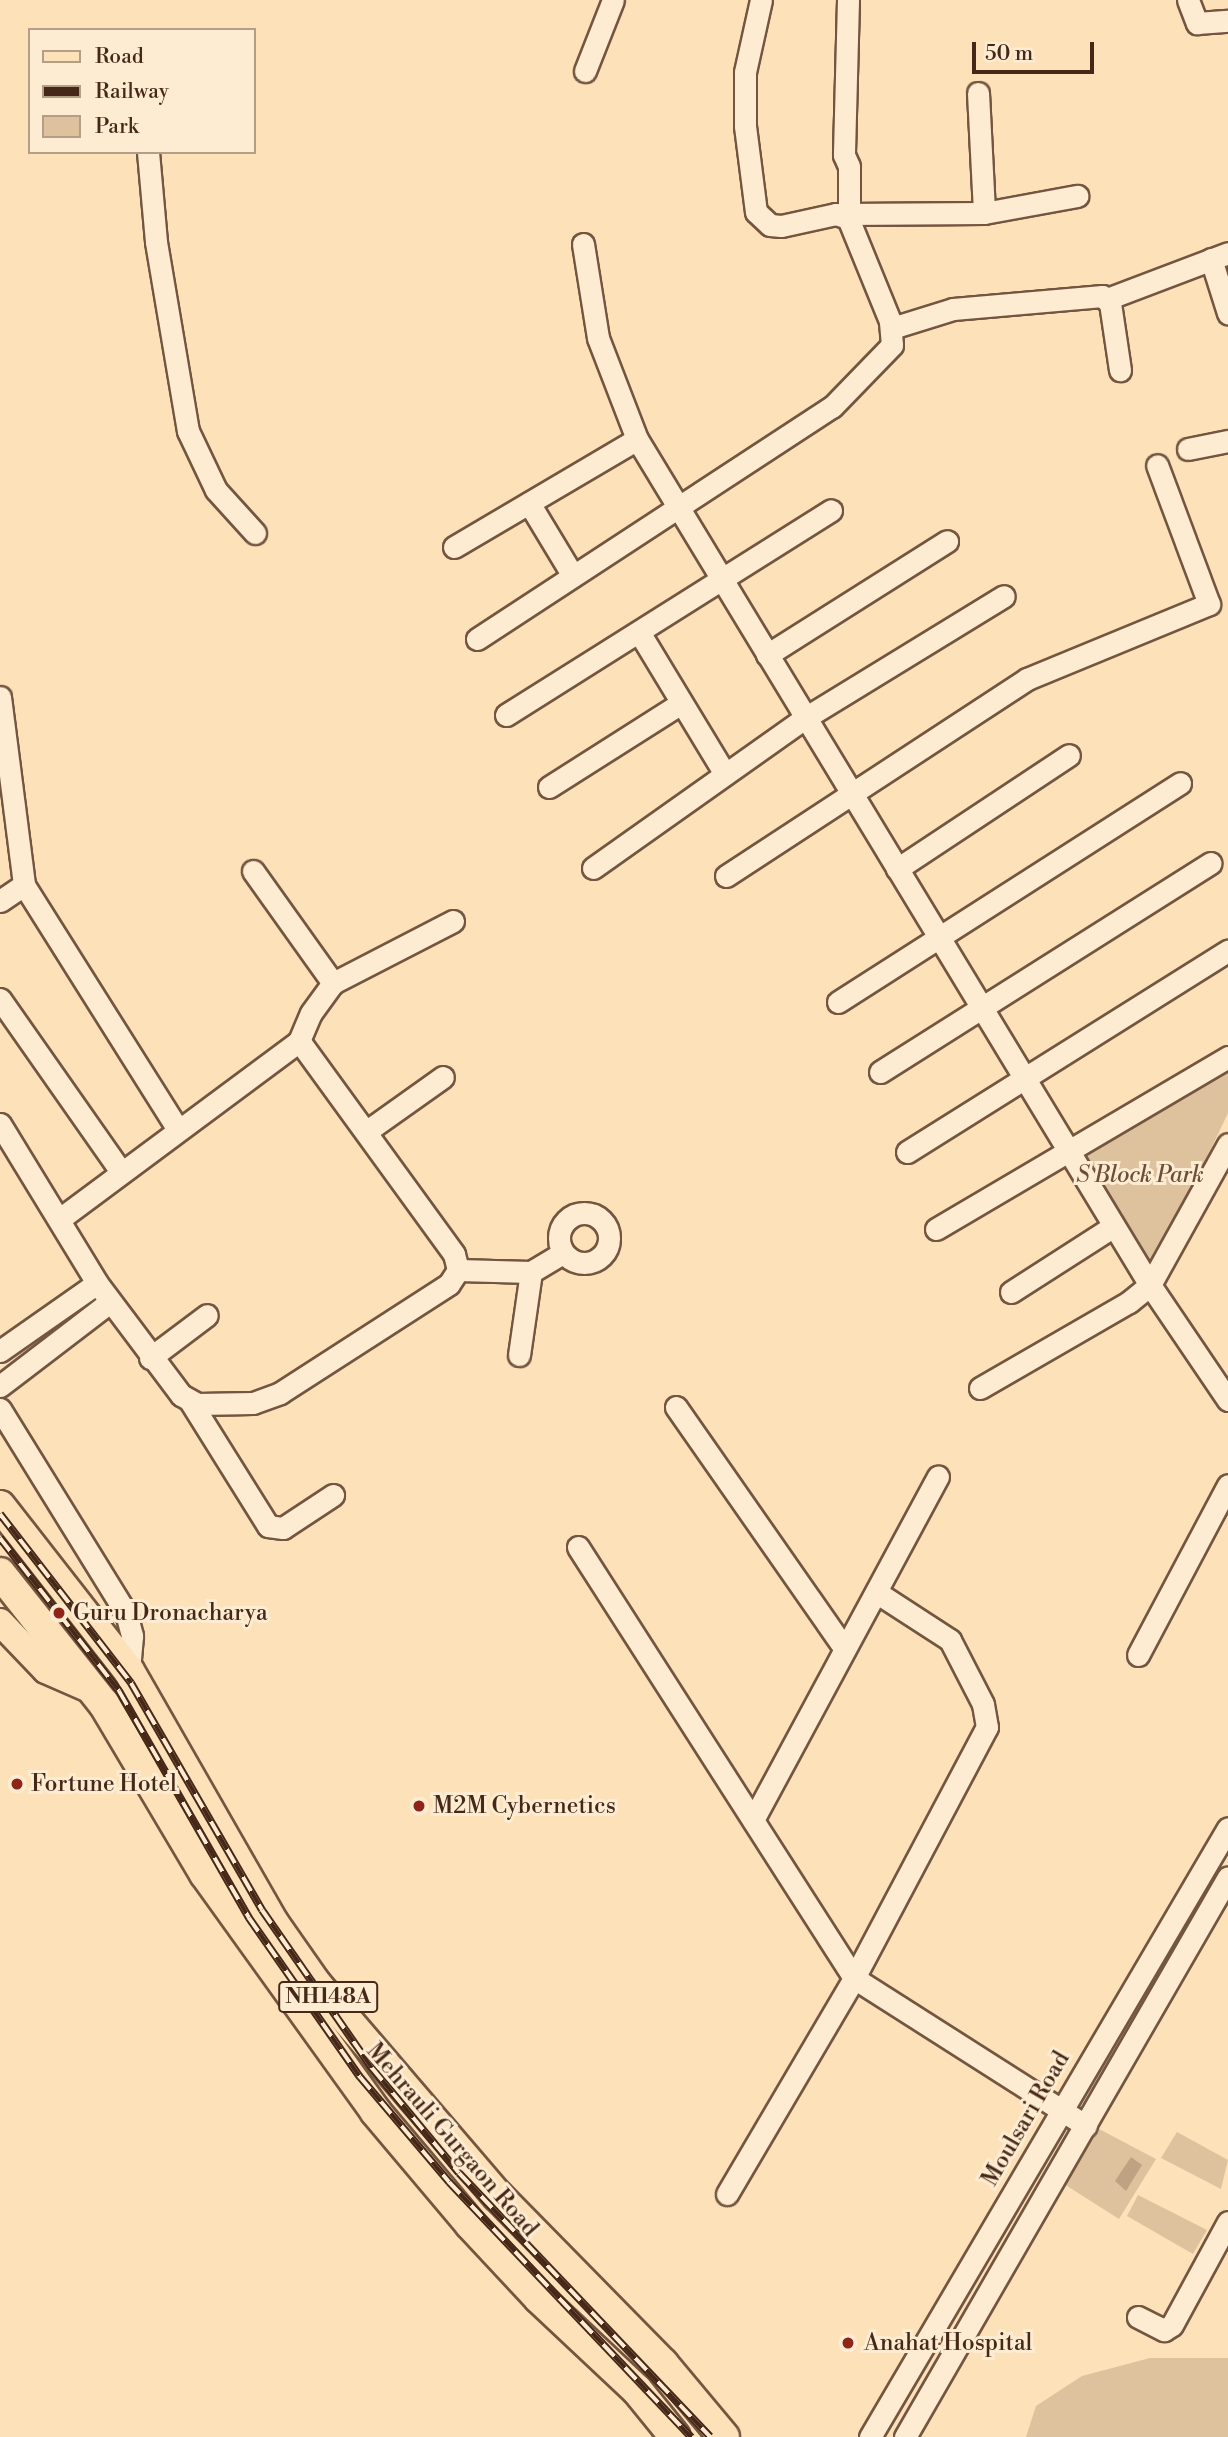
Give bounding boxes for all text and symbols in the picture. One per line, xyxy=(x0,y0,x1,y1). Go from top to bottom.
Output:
legend xyxy=(28,28,256,154)
scale bar xyxy=(976,28,1098,72)
text: 50 m xyxy=(985,41,1033,67)
text: Road xyxy=(95,44,144,70)
text: Railway xyxy=(95,79,169,105)
text: Park xyxy=(95,114,139,140)
park label: S Block Park xyxy=(1076,1161,1204,1189)
place label: Guru Dronacharya xyxy=(73,1599,268,1627)
marker: Guru Dronacharya xyxy=(51,1605,67,1621)
place label: Fortune Hotel xyxy=(31,1770,177,1798)
marker: Fortune Hotel xyxy=(9,1776,25,1792)
place label: M2M Cybernetics xyxy=(433,1792,616,1820)
marker: M2M Cybernetics xyxy=(411,1798,427,1814)
road number: NH148A xyxy=(277,1980,379,2014)
street label: Mehrauli Gurgaon Road xyxy=(360,2038,544,2242)
street label: Moulsari Road xyxy=(976,2047,1076,2191)
place label: Anahat Hospital xyxy=(864,2329,1032,2357)
marker: Anahat Hospital xyxy=(838,2333,858,2353)

